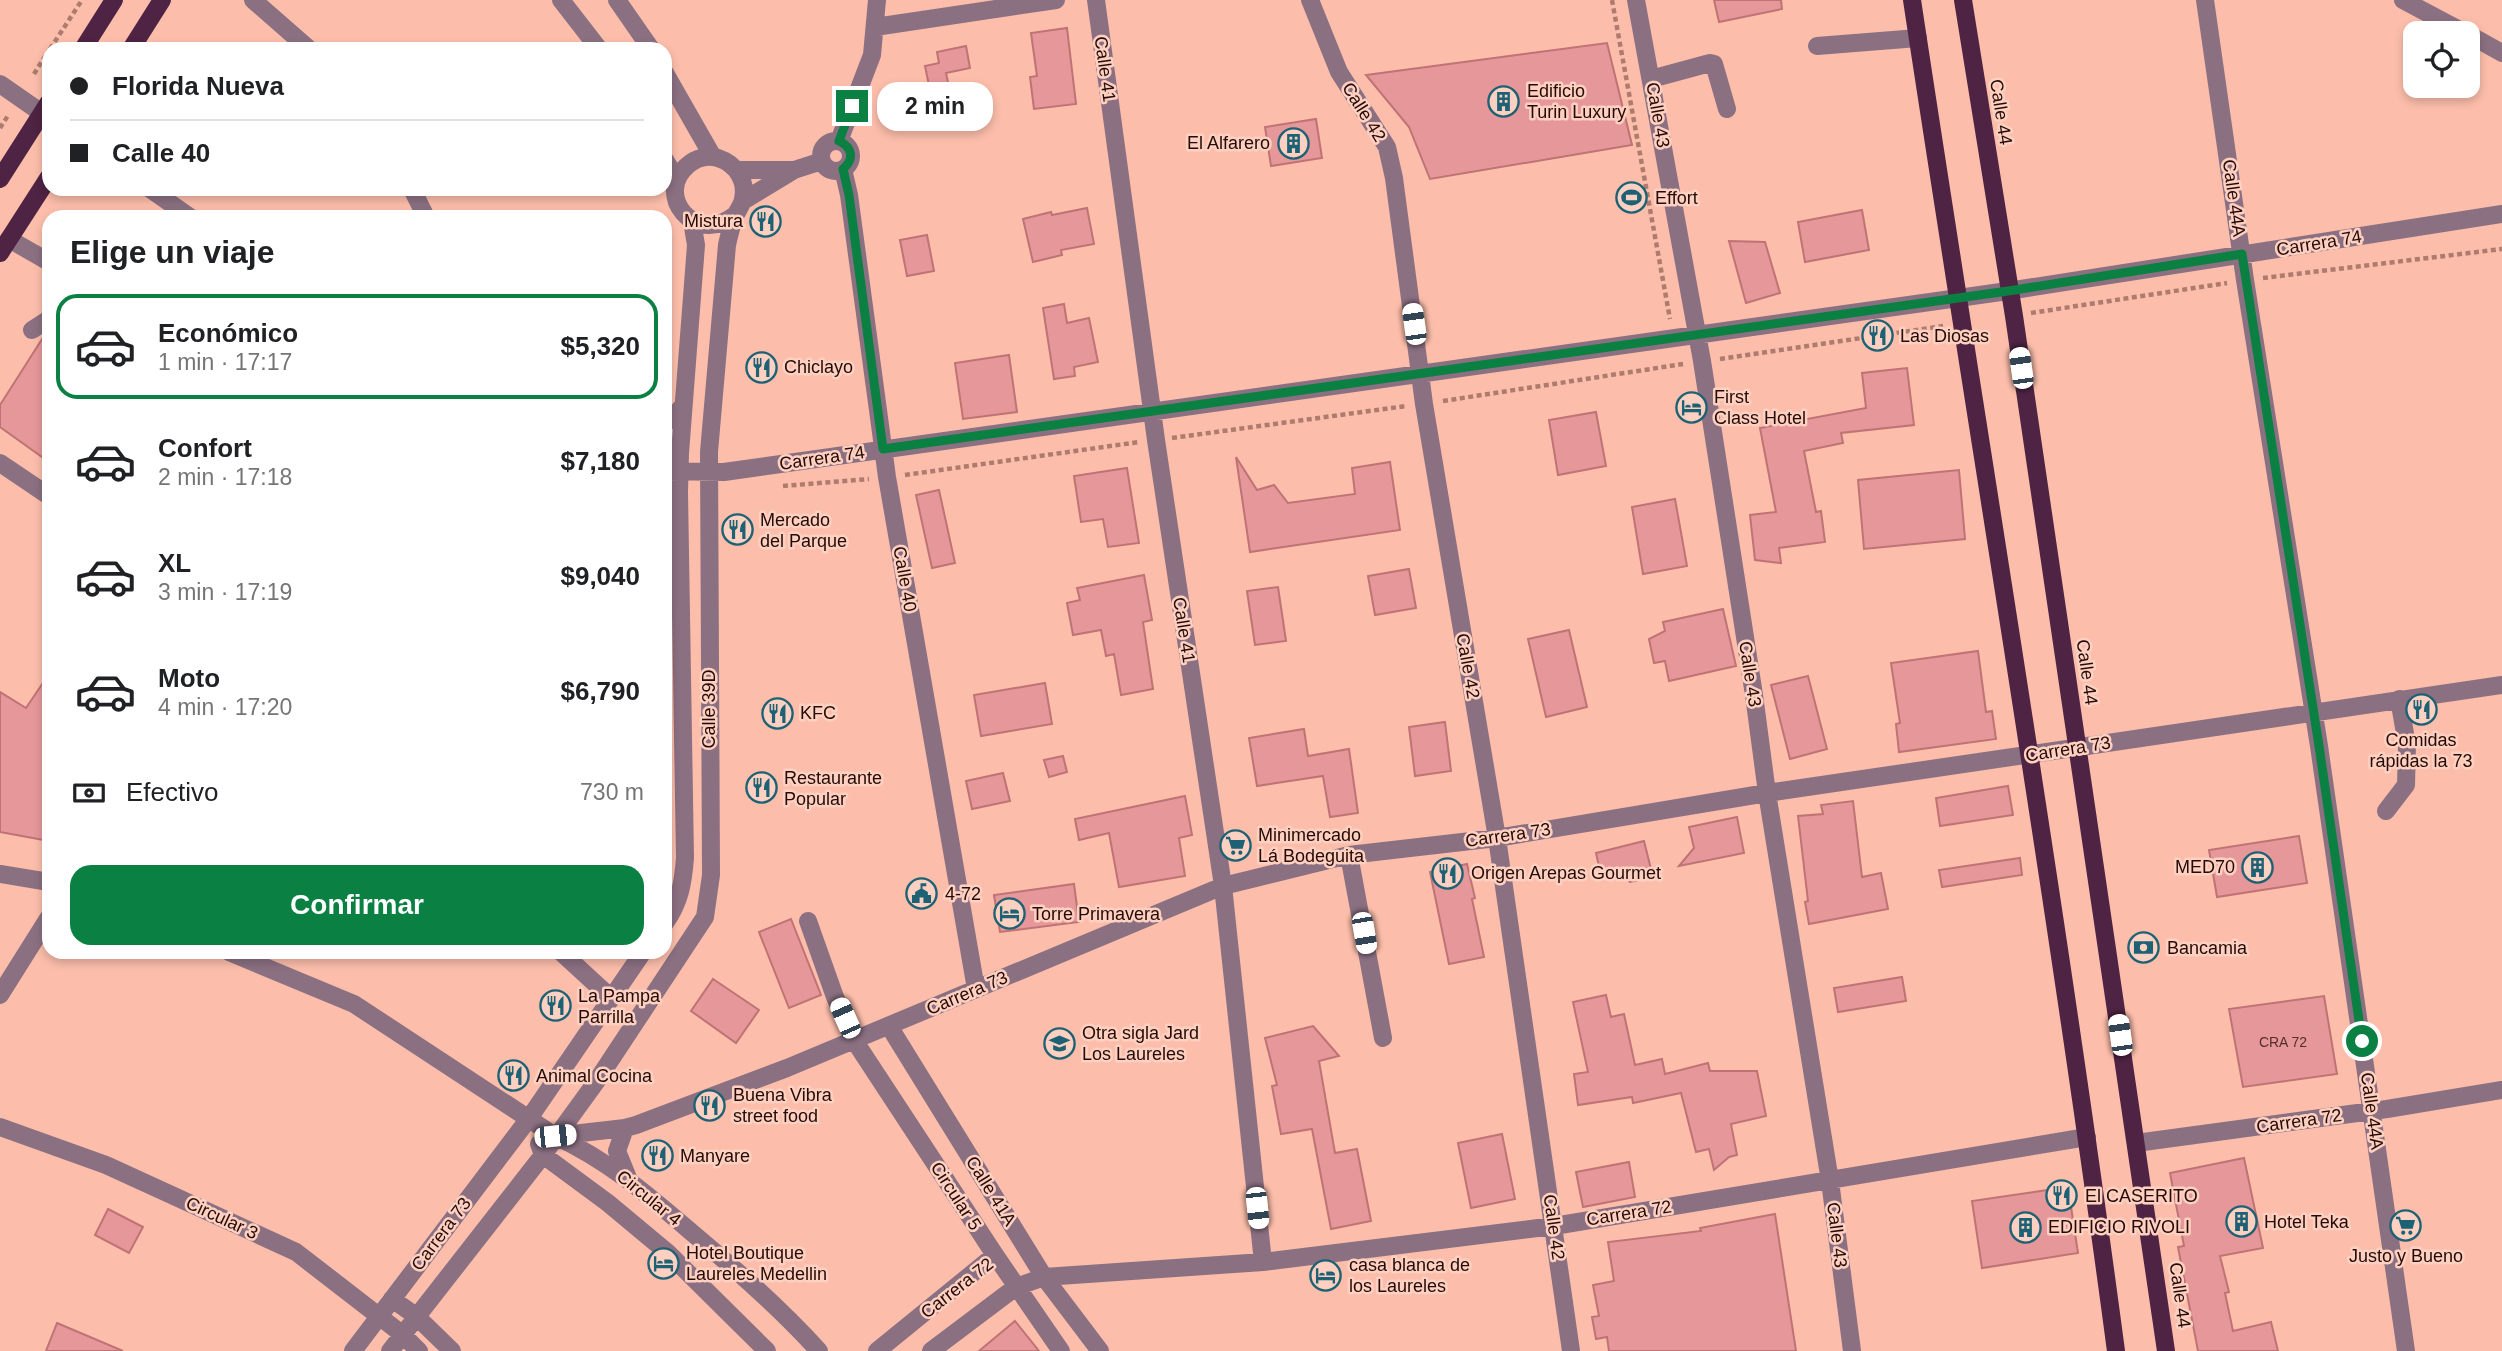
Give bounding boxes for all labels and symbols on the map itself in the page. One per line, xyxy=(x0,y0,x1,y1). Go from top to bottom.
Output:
street label: Calle 41 xyxy=(1091,35,1119,103)
street label: Calle 44 xyxy=(1986,78,2016,146)
street label: Calle 42 xyxy=(1338,79,1390,145)
place label: Edificio Turin Luxury xyxy=(1527,81,1626,122)
street label: Calle 43 xyxy=(1642,81,1674,149)
callout: 2 min xyxy=(876,82,992,130)
building icon: Edificio Turin Luxury xyxy=(1487,84,1521,118)
route end xyxy=(836,90,868,122)
building icon: El Alfarero xyxy=(1276,126,1310,160)
place label: El Alfarero xyxy=(1187,133,1270,153)
street label: Calle 44A xyxy=(2219,158,2249,238)
sports icon: Effort xyxy=(1615,181,1649,215)
place label: Effort xyxy=(1655,188,1698,208)
restaurant icon: Mistura xyxy=(749,204,783,238)
place label: Mistura xyxy=(684,211,744,231)
street label: Carrera 74 xyxy=(2275,226,2363,260)
car xyxy=(1401,302,1428,346)
restaurant icon: Las Diosas xyxy=(1860,319,1894,353)
place label: Las Diosas xyxy=(1900,326,1989,346)
car xyxy=(2008,346,2035,390)
restaurant icon: Chiclayo xyxy=(744,350,778,384)
place label: Chiclayo xyxy=(784,357,853,377)
place label: First Class Hotel xyxy=(1714,387,1806,428)
hotel icon: First Class Hotel xyxy=(1674,390,1708,424)
street label: Carrera 74 xyxy=(778,442,866,474)
place label: Mercado del Parque xyxy=(760,510,847,551)
restaurant icon: Mercado del Parque xyxy=(720,513,754,547)
street label: Calle 40 xyxy=(889,545,921,613)
street label: Calle 41 xyxy=(1169,596,1199,664)
street label: Calle 42 xyxy=(1452,632,1484,700)
street label: Calle 44 xyxy=(2073,638,2101,706)
street label: Calle 43 xyxy=(1735,640,1765,708)
street label: Calle 39D xyxy=(699,669,719,749)
restaurant icon: Comidas rápidas la 73 xyxy=(2404,692,2438,726)
restaurant icon: KFC xyxy=(760,696,794,730)
place label: KFC xyxy=(800,703,836,723)
place label: Comidas rápidas la 73 xyxy=(2369,730,2473,771)
street label: Carrera 73 xyxy=(2024,732,2112,766)
place label: Restaurante Popular xyxy=(784,768,882,809)
restaurant icon: Restaurante Popular xyxy=(744,771,778,805)
street label: Carrera 73 xyxy=(1464,819,1552,851)
place label: Minimercado Lá Bodeguita xyxy=(1258,825,1365,866)
supermarket icon: Minimercado Lá Bodeguita xyxy=(1218,828,1252,862)
building icon: MED70 xyxy=(2241,850,2275,884)
restaurant icon: Origen Arepas Gourmet xyxy=(1431,856,1465,890)
place label: MED70 xyxy=(2175,857,2235,877)
place label: Origen Arepas Gourmet xyxy=(1471,863,1661,883)
public building icon: 4-72 xyxy=(905,877,939,911)
place label: 4-72 xyxy=(945,884,981,904)
hotel icon: Torre Primavera xyxy=(992,897,1026,931)
place label: Torre Primavera xyxy=(1032,904,1161,924)
car xyxy=(1351,910,1378,956)
bank icon: Bancamia xyxy=(2127,931,2161,965)
place label: Bancamia xyxy=(2167,938,2248,958)
street label: Carrera 73 xyxy=(923,967,1011,1019)
place label: La Pampa Parrilla xyxy=(578,986,661,1027)
restaurant icon: La Pampa Parrilla xyxy=(538,989,572,1023)
car xyxy=(827,995,864,1041)
car xyxy=(2107,1013,2134,1057)
place label: Otra sigla Jard Los Laureles xyxy=(1082,1023,1199,1064)
route start xyxy=(2346,1025,2378,1057)
school or university icon: Otra sigla Jard Los Laureles xyxy=(1042,1026,1076,1060)
house number: CRA 72 xyxy=(2259,1034,2307,1050)
restaurant icon: Animal Cocina xyxy=(496,1059,530,1093)
place label: Animal Cocina xyxy=(536,1066,653,1086)
street label: Calle 44A xyxy=(2357,1071,2387,1151)
place label: Buena Vibra street food xyxy=(733,1085,833,1126)
restaurant icon: Buena Vibra street food xyxy=(693,1088,727,1122)
street label: Carrera 72 xyxy=(2255,1105,2343,1137)
car xyxy=(534,1123,577,1149)
restaurant icon: Manyare xyxy=(640,1139,674,1173)
place label: Manyare xyxy=(680,1146,750,1166)
street label: Calle 41A xyxy=(962,1153,1020,1229)
street label: Circular 5 xyxy=(927,1158,985,1234)
street label: Circular 4 xyxy=(613,1166,685,1230)
restaurant icon: El CASERITO xyxy=(2045,1179,2079,1213)
car xyxy=(1245,1186,1270,1230)
place label: El CASERITO xyxy=(2085,1186,2198,1206)
street label: Circular 3 xyxy=(183,1193,261,1243)
street label: Calle 42 xyxy=(1540,1193,1568,1261)
street label: Carrera 73 xyxy=(407,1194,475,1274)
street label: Carrera 72 xyxy=(1585,1196,1673,1230)
street label: Calle 43 xyxy=(1823,1201,1851,1269)
building icon: Hotel Teka xyxy=(2224,1205,2258,1239)
supermarket icon: Justo y Bueno xyxy=(2389,1208,2423,1242)
building icon: EDIFICIO RIVOLI xyxy=(2008,1210,2042,1244)
place label: Hotel Teka xyxy=(2264,1212,2350,1232)
place label: EDIFICIO RIVOLI xyxy=(2048,1217,2190,1237)
place label: Hotel Boutique Laureles Medellin xyxy=(686,1243,827,1284)
hotel icon: Hotel Boutique Laureles Medellin xyxy=(646,1246,680,1280)
place label: Justo y Bueno xyxy=(2349,1246,2463,1266)
street label: Carrera 72 xyxy=(917,1254,997,1322)
place label: casa blanca de los Laureles xyxy=(1349,1255,1470,1296)
hotel icon: casa blanca de los Laureles xyxy=(1309,1258,1343,1292)
street label: Calle 44 xyxy=(2166,1261,2194,1329)

